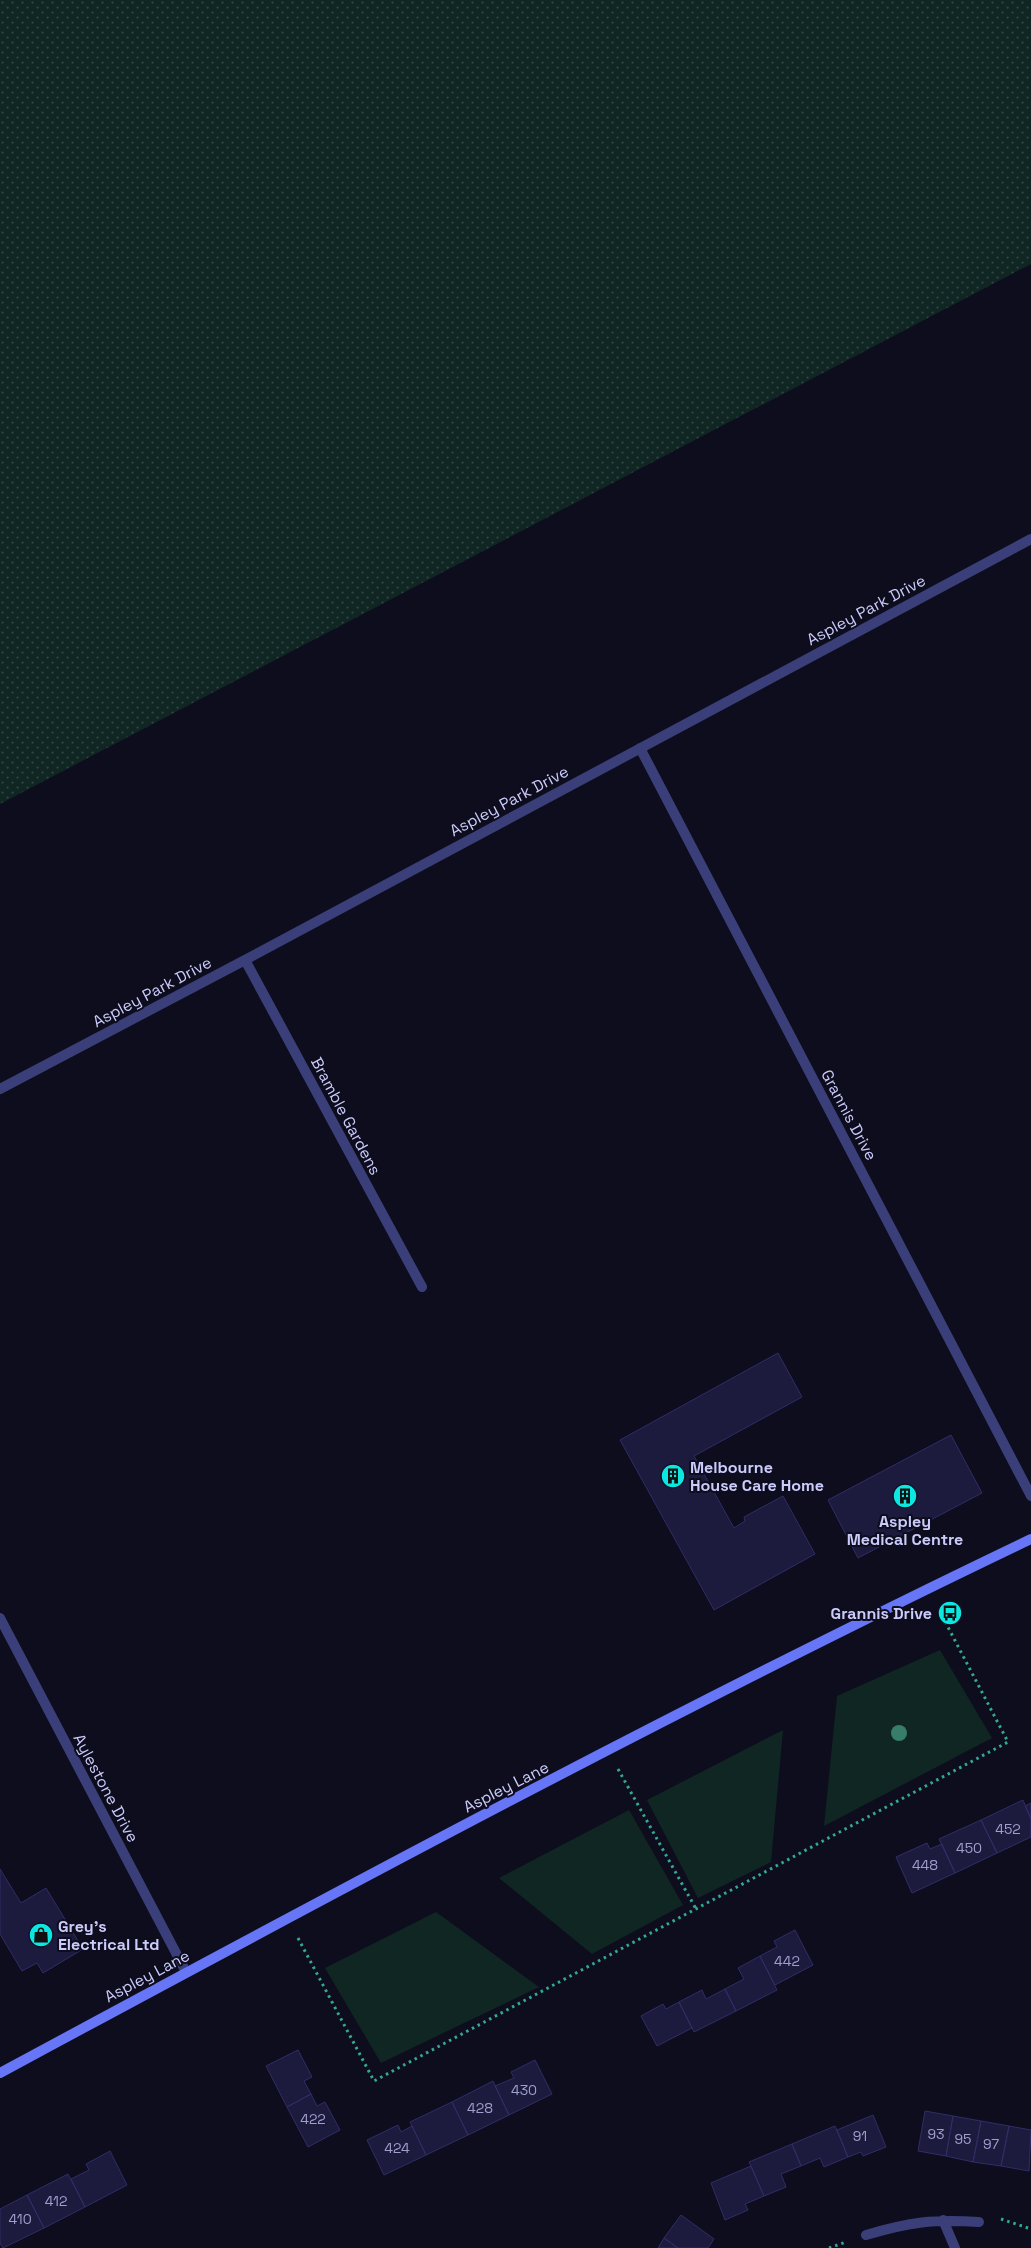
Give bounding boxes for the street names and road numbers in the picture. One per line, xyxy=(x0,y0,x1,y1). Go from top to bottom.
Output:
street label: Aspley Park Drive xyxy=(803,570,929,650)
street label: Aspley Park Drive xyxy=(446,761,572,841)
street label: Aspley Park Drive xyxy=(89,952,215,1032)
street label: Bramble Gardens xyxy=(306,1053,386,1179)
street label: Grannis Drive xyxy=(816,1066,882,1164)
street label: Aylestone Drive xyxy=(69,1730,143,1846)
street label: Aspley Lane xyxy=(460,1756,552,1818)
street label: Aspley Lane xyxy=(101,1945,193,2007)

